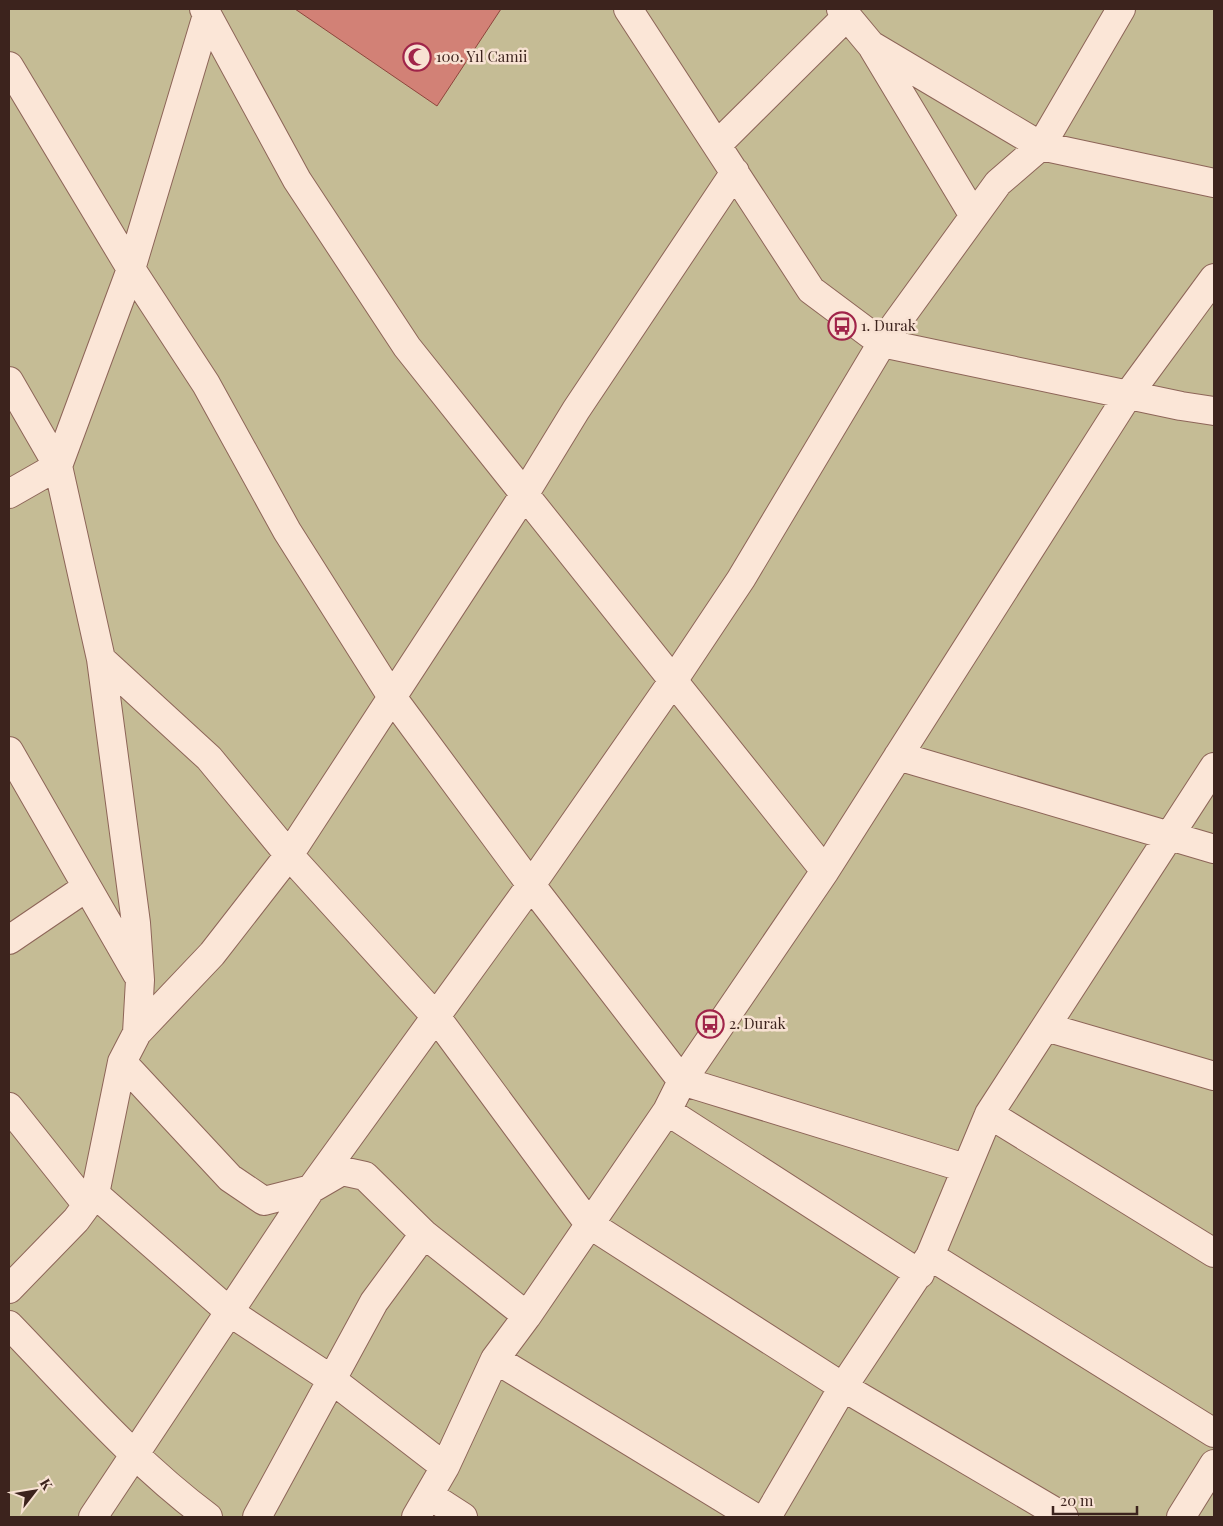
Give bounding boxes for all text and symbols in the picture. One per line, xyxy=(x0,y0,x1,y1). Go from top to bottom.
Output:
mosque icon: 100. Yıl Camii xyxy=(402,42,432,72)
place label: 100. Yıl Camii xyxy=(436,46,528,66)
bus stop icon: 1. Durak xyxy=(827,311,857,341)
place label: 1. Durak xyxy=(861,315,917,335)
bus stop icon: 2. Durak xyxy=(695,1009,725,1039)
place label: 2. Durak xyxy=(729,1013,786,1033)
north arrow xyxy=(10,1466,60,1516)
text: K xyxy=(36,1475,58,1494)
scale bar xyxy=(1053,1484,1137,1516)
text: 20 m xyxy=(1060,1490,1094,1510)

